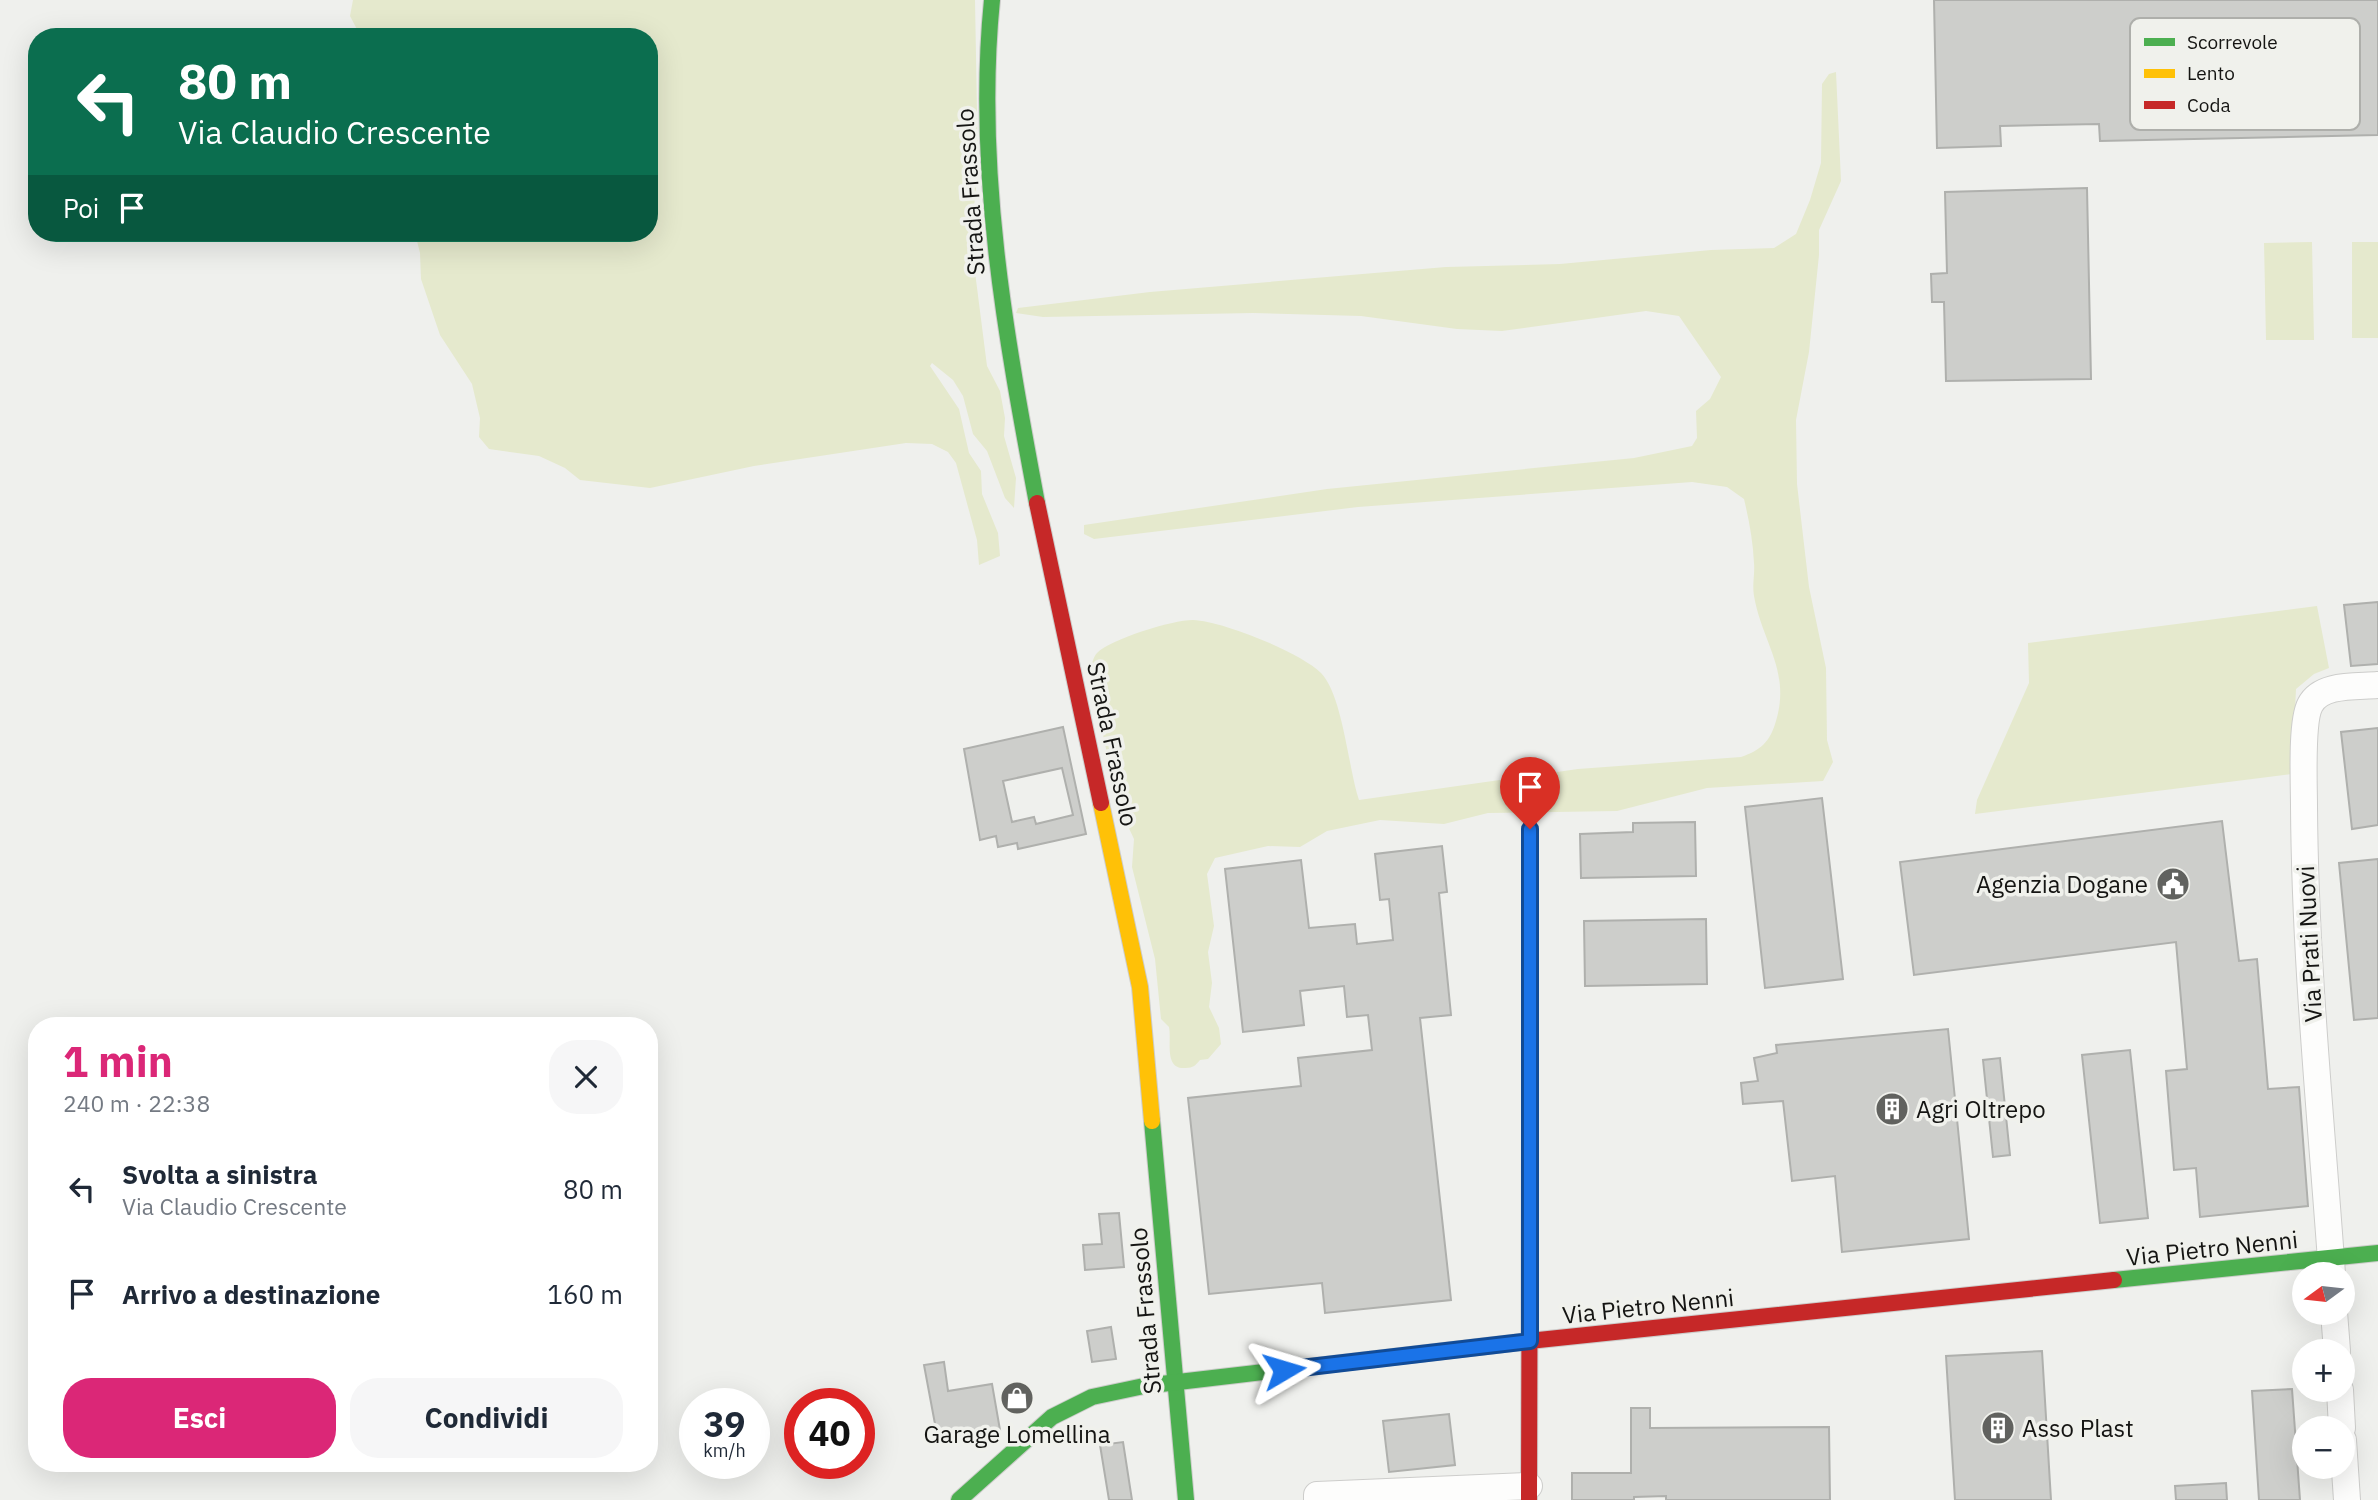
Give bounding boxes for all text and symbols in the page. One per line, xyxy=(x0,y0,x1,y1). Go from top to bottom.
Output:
legend xyxy=(2130,18,2360,130)
text: Scorrevole xyxy=(2187,30,2278,54)
text: 80 m xyxy=(178,49,292,112)
icon: left xyxy=(63,56,154,147)
text: Lento xyxy=(2187,61,2235,85)
text: Coda xyxy=(2187,93,2231,117)
street label: Strada Frassolo xyxy=(948,107,992,277)
text: Via Claudio Crescente xyxy=(178,111,491,153)
icon: arrive xyxy=(113,189,151,227)
text: Poi xyxy=(63,191,99,225)
street label: Strada Frassolo xyxy=(1080,659,1146,829)
pin xyxy=(1500,757,1560,829)
icon: arrive xyxy=(1511,768,1549,806)
public building icon: Agenzia Dogane xyxy=(2154,865,2192,903)
street label: Via Prati Nuovi xyxy=(2289,865,2329,1023)
place label: Agenzia Dogane xyxy=(1976,868,2148,900)
text: 1 min xyxy=(63,1034,173,1089)
button: close xyxy=(549,1040,623,1114)
text: 240 m · 22:38 xyxy=(63,1088,210,1118)
building icon: Agri Oltrepo xyxy=(1873,1090,1911,1128)
place label: Agri Oltrepo xyxy=(1916,1093,2046,1125)
text: Svolta a sinistra xyxy=(122,1157,318,1191)
icon: left xyxy=(63,1170,101,1208)
text: 80 m xyxy=(563,1172,623,1206)
text: Via Claudio Crescente xyxy=(122,1191,347,1221)
street label: Via Pietro Nenni xyxy=(2125,1223,2299,1273)
street label: Strada Frassolo xyxy=(1122,1226,1168,1396)
north arrow xyxy=(2292,1262,2356,1325)
map controls xyxy=(2292,1262,2355,1479)
icon: arrive xyxy=(63,1275,101,1313)
text: Arrivo a destinazione xyxy=(122,1277,380,1311)
text: 160 m xyxy=(547,1277,623,1311)
street label: Via Pietro Nenni xyxy=(1561,1281,1735,1331)
position arrow xyxy=(1247,1333,1321,1407)
button: + xyxy=(2292,1339,2355,1402)
button: Esci xyxy=(63,1378,336,1458)
button: Condividi xyxy=(350,1378,623,1458)
shop icon: Garage Lomellina xyxy=(998,1379,1036,1417)
speed limit sign: 40 xyxy=(784,1388,875,1479)
text: 39 xyxy=(703,1401,746,1447)
building icon: Asso Plast xyxy=(1979,1409,2017,1447)
place label: Asso Plast xyxy=(2022,1412,2134,1444)
button: − xyxy=(2292,1416,2355,1479)
place label: Garage Lomellina xyxy=(923,1418,1111,1450)
text: km/h xyxy=(703,1439,746,1462)

